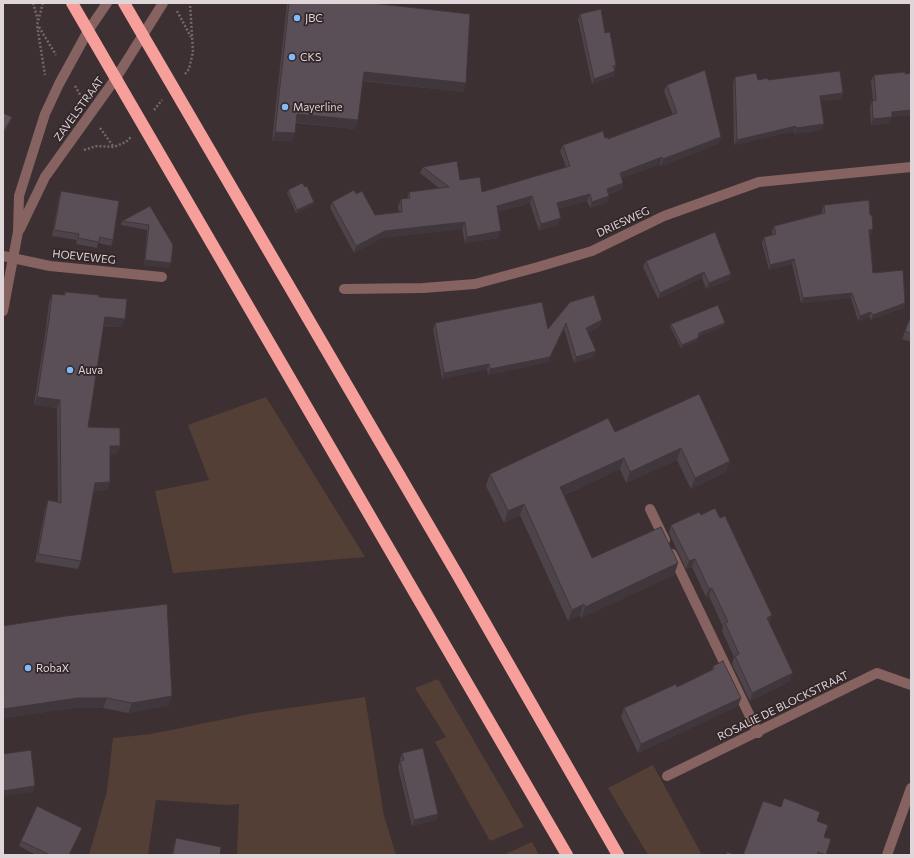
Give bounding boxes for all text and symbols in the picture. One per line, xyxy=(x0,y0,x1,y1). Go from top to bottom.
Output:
place label: JBC xyxy=(305,11,323,25)
marker: JBC xyxy=(292,13,302,23)
place label: CKS xyxy=(300,50,321,64)
marker: CKS xyxy=(287,52,297,62)
street label: ZAVELSTRAAT xyxy=(51,74,107,144)
place label: Mayerline xyxy=(293,100,342,114)
marker: Mayerline xyxy=(280,102,290,112)
street label: DRIESWEG xyxy=(594,204,652,240)
street label: HOEVEWEG xyxy=(52,247,116,267)
place label: Auva xyxy=(78,363,103,377)
marker: Auva xyxy=(65,365,75,375)
place label: RobaX xyxy=(36,661,69,675)
marker: RobaX xyxy=(23,663,33,673)
street label: ROSALIE DE BLOCKSTRAAT xyxy=(715,668,851,744)

